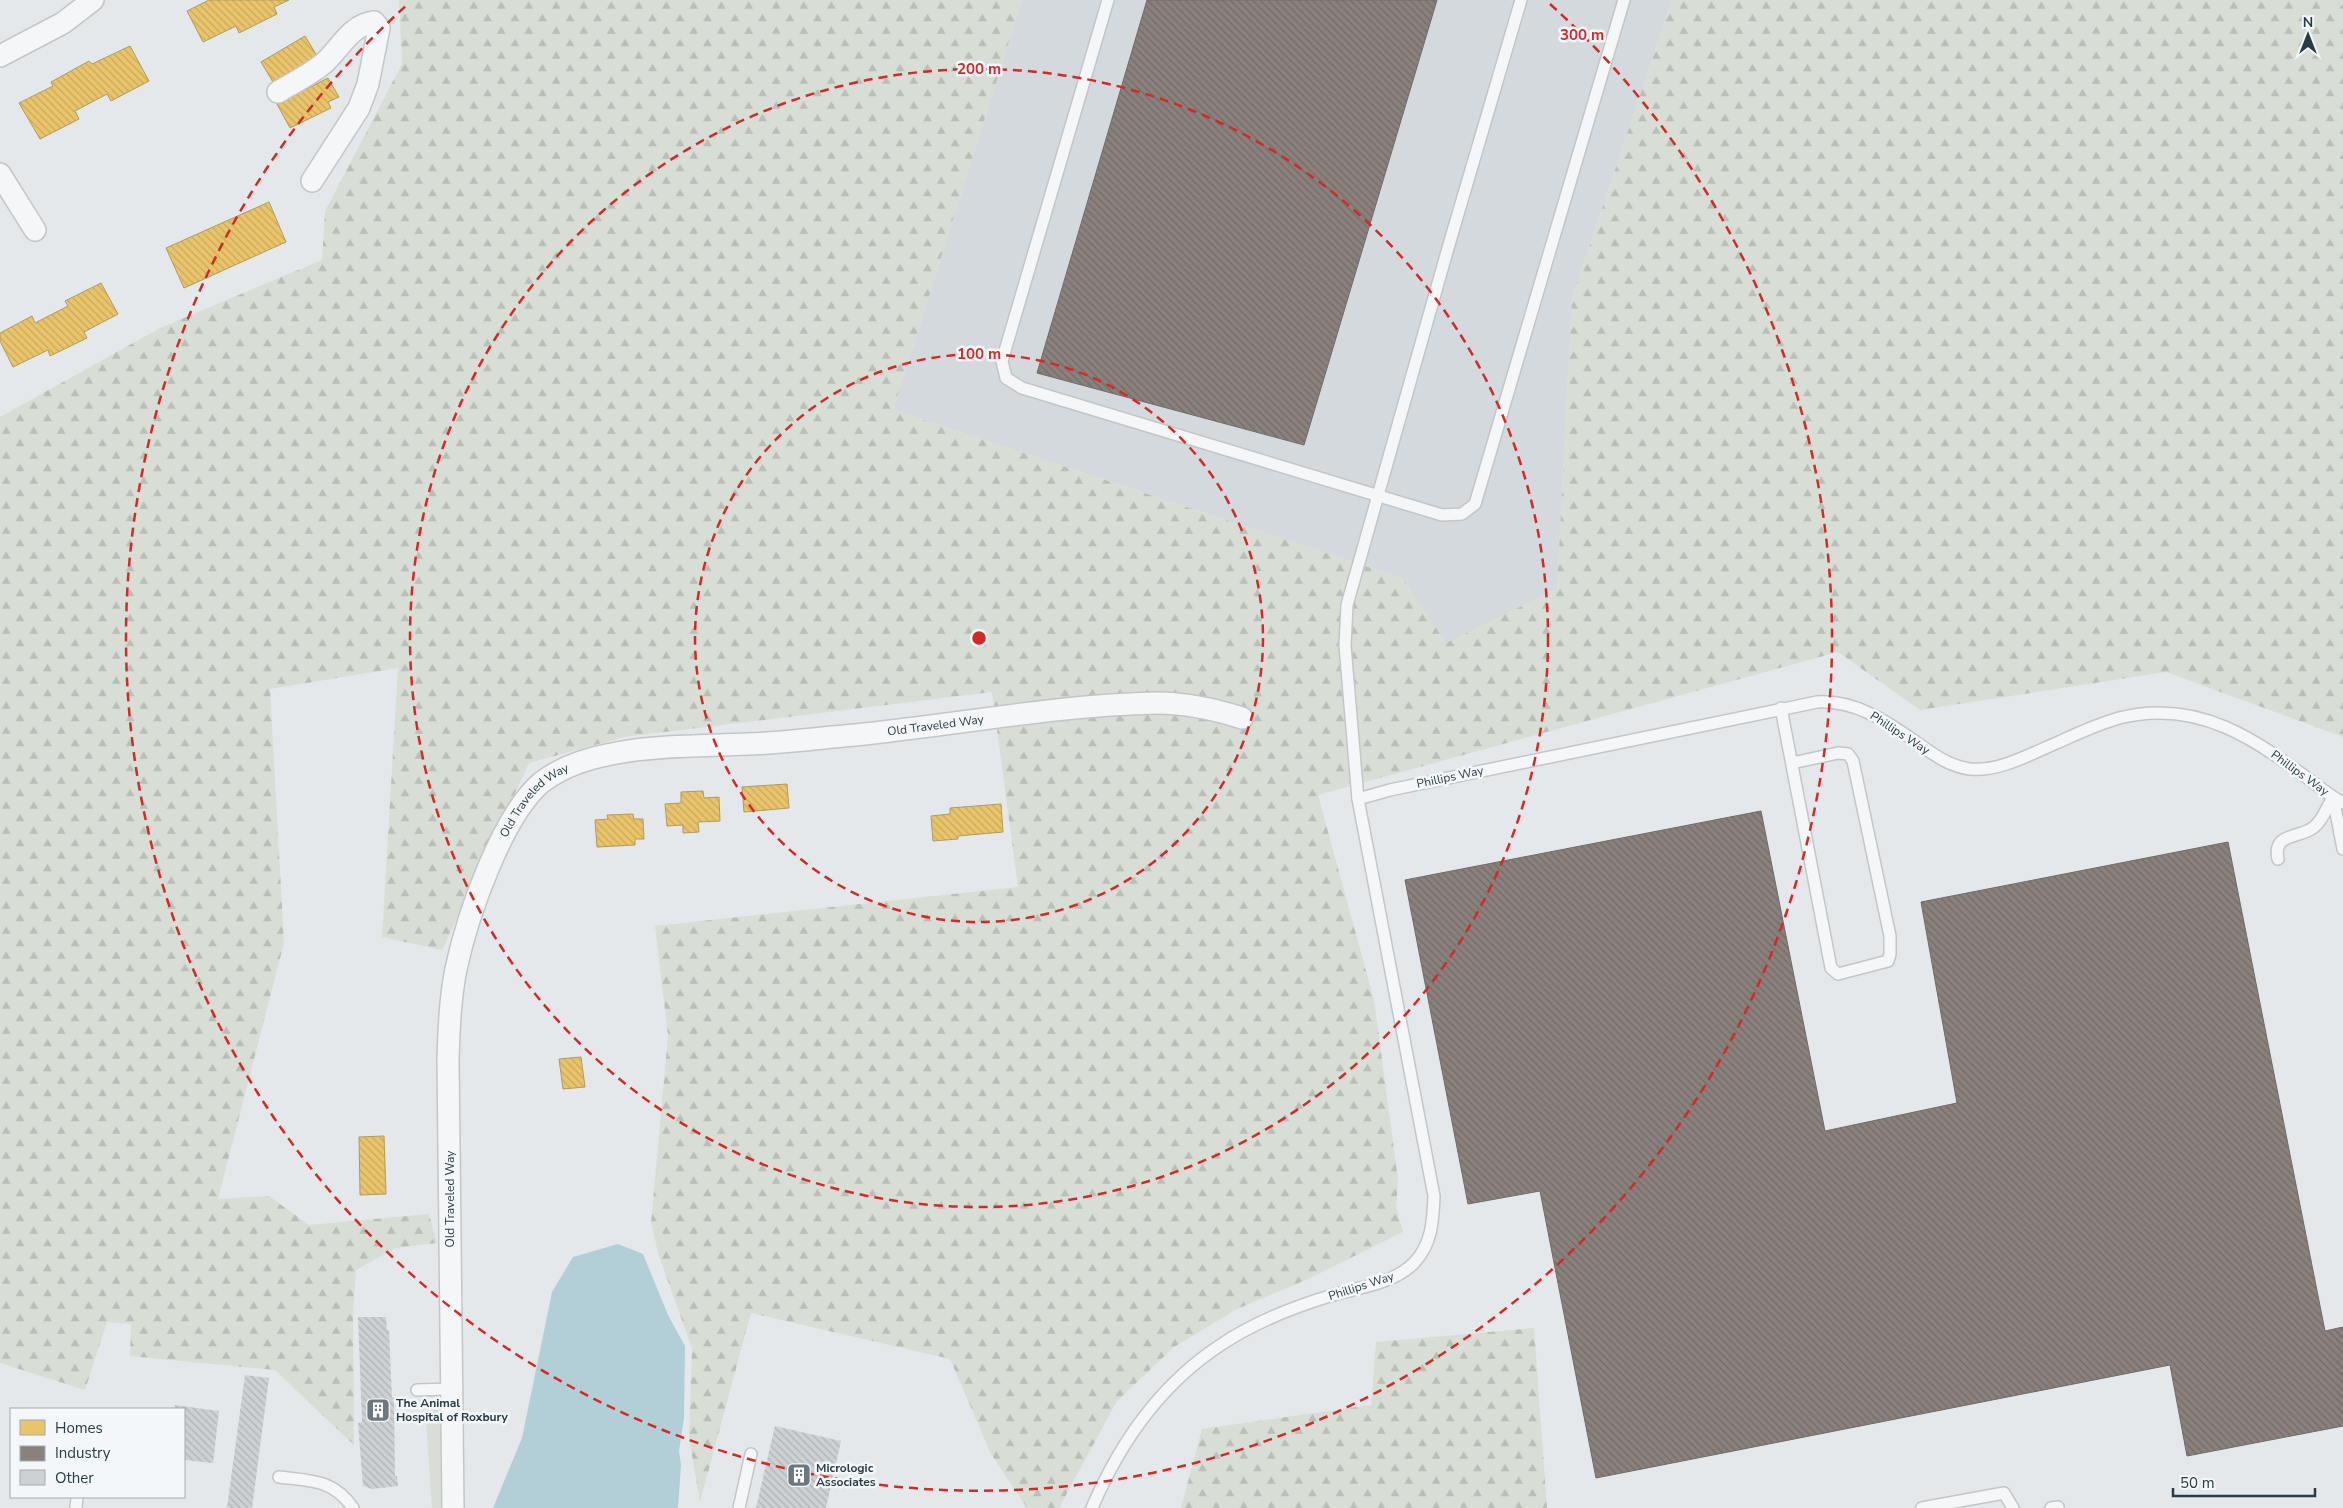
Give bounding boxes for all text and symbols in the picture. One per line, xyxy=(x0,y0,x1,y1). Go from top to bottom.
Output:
north arrow xyxy=(2283,10,2333,60)
text: N xyxy=(2303,13,2313,32)
text: 300 m xyxy=(1560,25,1604,45)
text: 200 m xyxy=(957,59,1001,79)
text: 100 m xyxy=(957,344,1001,364)
centre of rings xyxy=(970,629,988,647)
street label: Phillips Way xyxy=(1867,708,1934,759)
street label: Old Traveled Way xyxy=(886,711,986,739)
street label: Phillips Way xyxy=(2268,747,2333,800)
street label: Old Traveled Way xyxy=(496,759,572,840)
street label: Phillips Way xyxy=(1415,762,1486,792)
street label: Old Traveled Way xyxy=(442,1150,458,1248)
street label: Phillips Way xyxy=(1326,1268,1397,1304)
place label: The Animal Hospital of Roxbury xyxy=(396,1395,509,1425)
building icon: The Animal Hospital of Roxbury xyxy=(365,1397,391,1423)
legend xyxy=(10,1408,185,1498)
text: Homes xyxy=(55,1418,103,1438)
text: Industry xyxy=(55,1443,111,1463)
place label: Micrologic Associates xyxy=(816,1460,876,1490)
building icon: Micrologic Associates xyxy=(786,1462,812,1488)
scale bar xyxy=(2173,1466,2316,1498)
text: Other xyxy=(55,1468,94,1488)
text: 50 m xyxy=(2180,1473,2215,1493)

